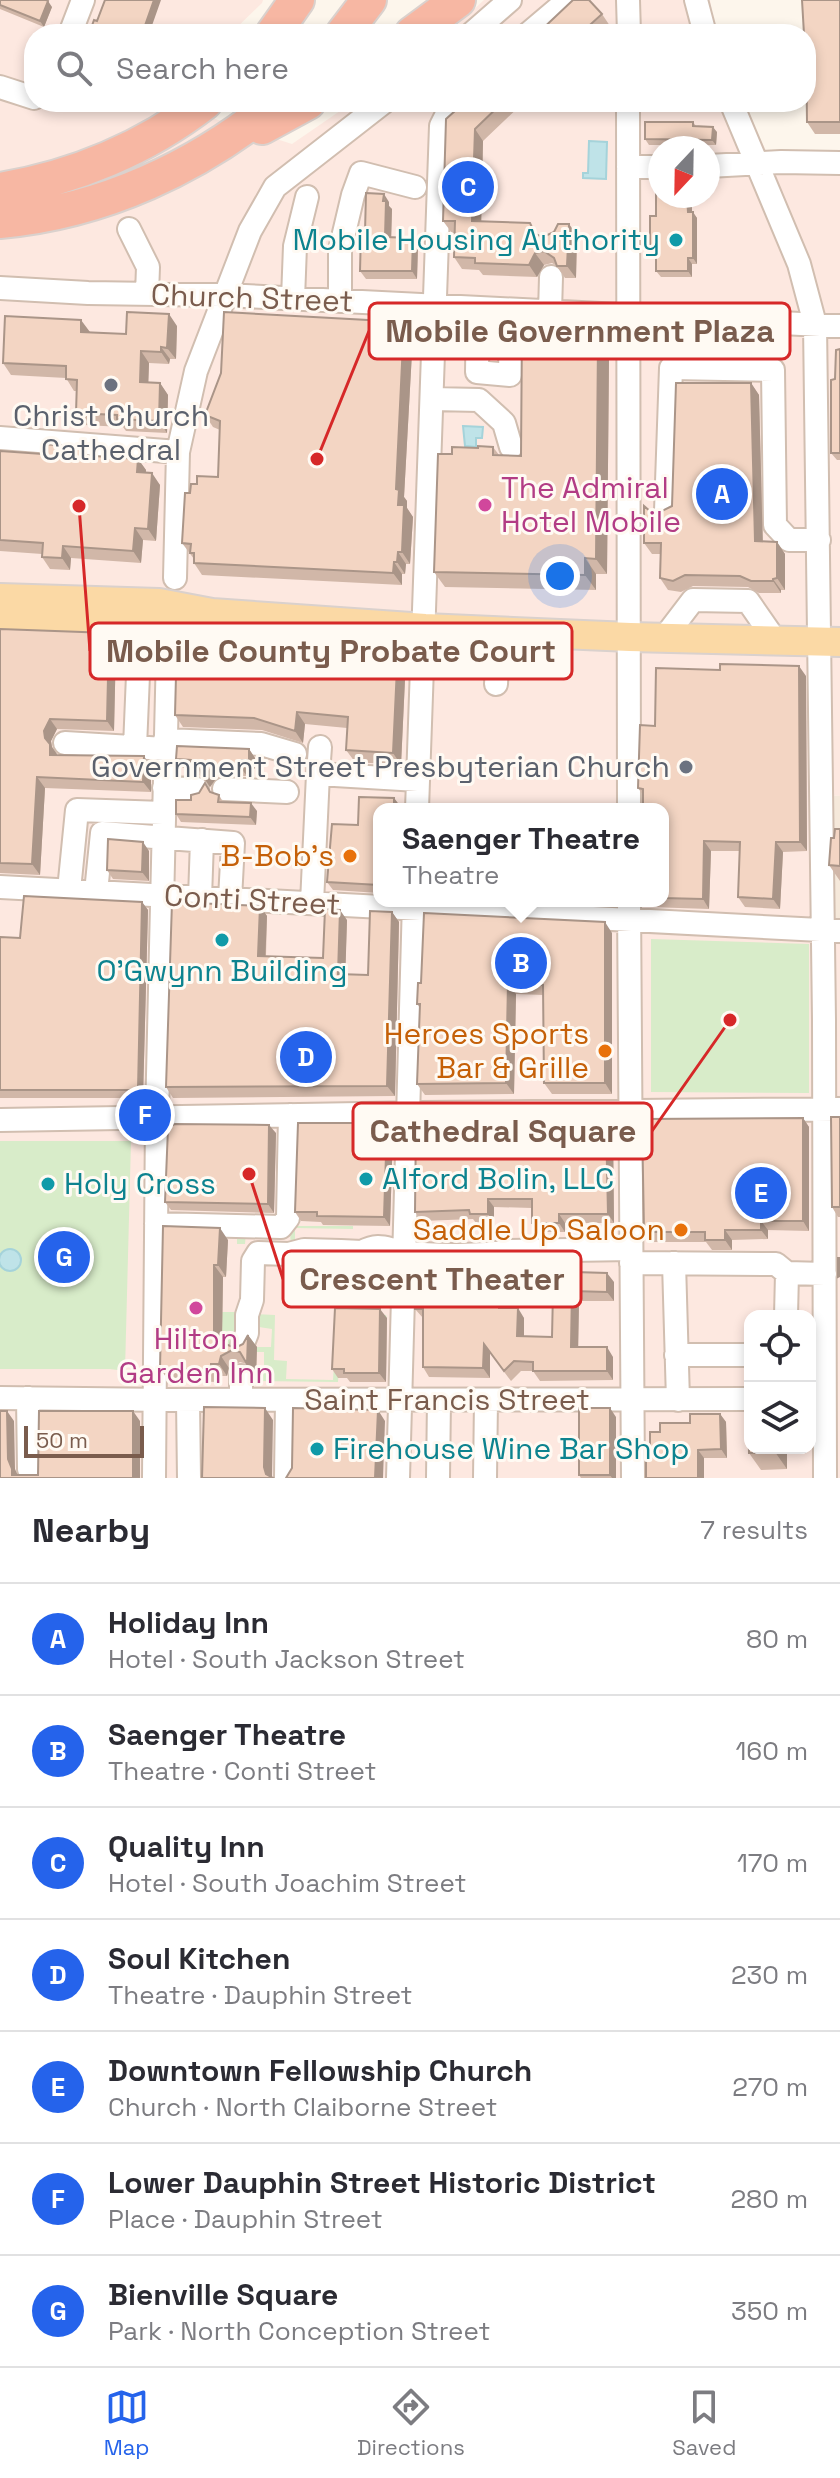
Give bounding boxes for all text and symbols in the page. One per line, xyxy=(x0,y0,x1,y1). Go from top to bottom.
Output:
search box xyxy=(24,24,816,112)
icon: search xyxy=(52,46,96,90)
text: Search here xyxy=(116,49,289,88)
north arrow xyxy=(648,136,720,208)
pin: C xyxy=(442,157,494,217)
place label: Mobile Housing Authority xyxy=(293,220,660,259)
marker: Mobile Housing Authority xyxy=(667,231,685,249)
street label: Church Street xyxy=(150,274,354,321)
callout: Mobile Government Plaza xyxy=(369,303,790,359)
text: Mobile Government Plaza xyxy=(385,311,775,351)
marker: Christ Church Cathedral xyxy=(102,376,120,394)
place label: Christ Church Cathedral xyxy=(13,396,209,469)
pin: A xyxy=(696,464,748,524)
place label: The Admiral Hotel Mobile xyxy=(501,468,681,541)
marker: The Admiral Hotel Mobile xyxy=(476,496,494,514)
your location xyxy=(540,556,580,596)
callout: Mobile County Probate Court xyxy=(90,623,572,679)
text: Mobile County Probate Court xyxy=(106,631,556,671)
place label: Government Street Presbyterian Church xyxy=(91,747,670,786)
marker: Government Street Presbyterian Church xyxy=(677,758,695,776)
popup xyxy=(373,803,669,907)
text: Saenger Theatre xyxy=(402,819,640,858)
place label: B-Bob's xyxy=(221,836,334,875)
marker: B-Bob's xyxy=(341,847,359,865)
text: Theatre xyxy=(402,858,499,892)
street label: Conti Street xyxy=(163,875,341,924)
marker: O'Gwynn Building xyxy=(213,931,231,949)
pin: B xyxy=(495,933,547,993)
place label: O'Gwynn Building xyxy=(97,951,347,990)
place label: Heroes Sports Bar & Grille xyxy=(384,1014,589,1087)
pin: D xyxy=(280,1027,332,1087)
marker: Heroes Sports Bar & Grille xyxy=(596,1042,614,1060)
pin: F xyxy=(119,1085,171,1145)
callout: Cathedral Square xyxy=(353,1103,652,1159)
text: Cathedral Square xyxy=(369,1111,637,1151)
place label: Alford Bolin, LLC xyxy=(382,1159,614,1198)
pin: E xyxy=(735,1163,787,1223)
place label: Holy Cross xyxy=(64,1164,216,1203)
marker: Alford Bolin, LLC xyxy=(357,1170,375,1188)
marker: Holy Cross xyxy=(39,1175,57,1193)
place label: Saddle Up Saloon xyxy=(413,1210,665,1249)
marker: Saddle Up Saloon xyxy=(672,1221,690,1239)
pin: G xyxy=(38,1227,90,1287)
callout: Crescent Theater xyxy=(283,1251,581,1307)
text: Crescent Theater xyxy=(299,1259,565,1299)
marker: Hilton Garden Inn xyxy=(187,1299,205,1317)
map controls xyxy=(744,1310,816,1454)
button: locate xyxy=(744,1310,816,1382)
place label: Hilton Garden Inn xyxy=(118,1319,274,1392)
street label: Saint Francis Street xyxy=(304,1380,590,1419)
button: layers xyxy=(744,1382,816,1454)
scale bar xyxy=(24,1422,144,1458)
text: 50 m xyxy=(36,1426,88,1454)
place label: Firehouse Wine Bar Shop xyxy=(333,1429,690,1468)
marker: Firehouse Wine Bar Shop xyxy=(308,1440,326,1458)
text: Nearby xyxy=(32,1509,150,1552)
text: 7 results xyxy=(700,1513,808,1547)
text: Holiday Inn xyxy=(108,1603,269,1642)
text: A xyxy=(50,1622,66,1656)
text: 80 m xyxy=(746,1622,808,1656)
text: Hotel · South Jackson Street xyxy=(108,1642,465,1676)
text: Saenger Theatre xyxy=(108,1715,346,1754)
text: B xyxy=(49,1734,67,1768)
text: 160 m xyxy=(736,1734,808,1768)
text: Theatre · Conti Street xyxy=(108,1754,376,1788)
text: Quality Inn xyxy=(108,1827,265,1866)
text: C xyxy=(50,1846,66,1880)
text: 170 m xyxy=(737,1846,808,1880)
text: Hotel · South Joachim Street xyxy=(108,1866,466,1900)
text: Soul Kitchen xyxy=(108,1939,290,1978)
text: D xyxy=(49,1958,67,1992)
text: 230 m xyxy=(731,1958,808,1992)
text: Theatre · Dauphin Street xyxy=(108,1978,413,2012)
text: Downtown Fellowship Church xyxy=(108,2051,532,2090)
text: E xyxy=(51,2070,65,2104)
text: 270 m xyxy=(732,2070,808,2104)
text: Church · North Claiborne Street xyxy=(108,2090,498,2124)
text: Lower Dauphin Street Historic District xyxy=(108,2163,656,2202)
text: F xyxy=(51,2182,65,2216)
text: 280 m xyxy=(730,2182,808,2216)
text: Place · Dauphin Street xyxy=(108,2202,383,2236)
text: Bienville Square xyxy=(108,2275,338,2314)
text: G xyxy=(49,2294,67,2328)
text: 350 m xyxy=(731,2294,808,2328)
text: Park · North Conception Street xyxy=(108,2314,490,2348)
tab: Map xyxy=(104,2385,150,2461)
tab: Directions xyxy=(357,2385,465,2461)
tab: Saved xyxy=(672,2385,736,2461)

